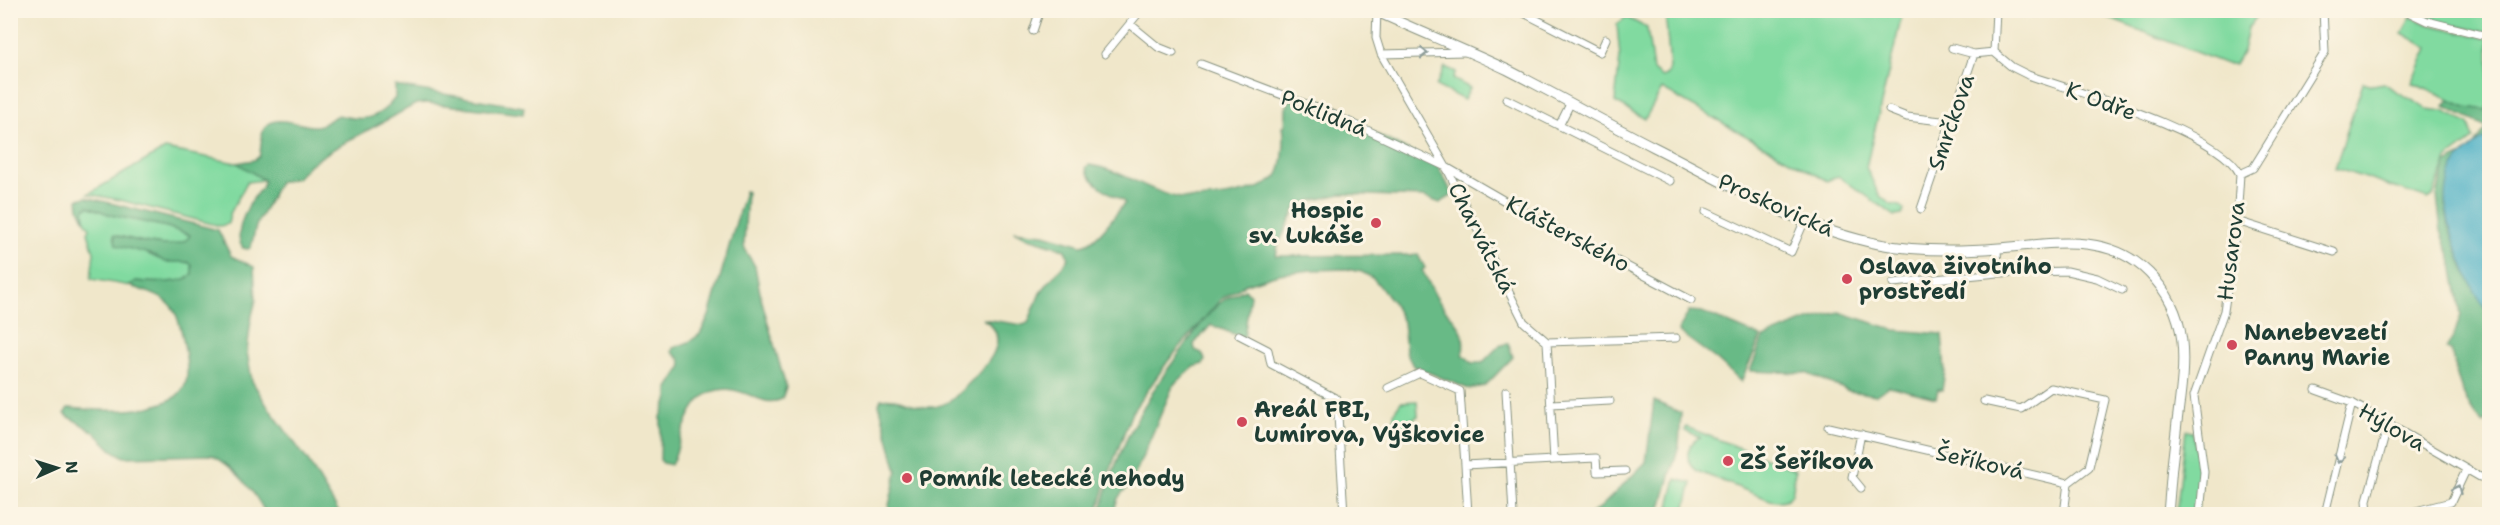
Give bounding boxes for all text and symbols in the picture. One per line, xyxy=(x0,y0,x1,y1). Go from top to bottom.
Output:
one-way arrow xyxy=(1419,47,1428,59)
street label: Smrčkova xyxy=(1921,70,1981,174)
street label: K Odře xyxy=(2062,75,2140,127)
street label: Poklidná xyxy=(1276,83,1372,144)
street label: Proskovická xyxy=(1714,167,1839,244)
street label: Charvátská xyxy=(1442,178,1523,299)
street label: Klášterského xyxy=(1501,189,1635,279)
place label: Hospic sv. Lukáše xyxy=(1249,196,1364,250)
street label: Husarova xyxy=(2211,199,2252,302)
marker: Hospic sv. Lukáše xyxy=(1369,216,1383,230)
place label: Oslava životního prostředí xyxy=(1859,252,2052,306)
marker: Oslava životního prostředí xyxy=(1840,272,1854,286)
place label: Nanebevzetí Panny Marie xyxy=(2244,318,2390,372)
marker: Nanebevzetí Panny Marie xyxy=(2225,338,2239,352)
place label: Areál FBI, Lumírova, Výškovice xyxy=(1254,395,1485,449)
street label: Hýlova xyxy=(2353,396,2431,458)
marker: Areál FBI, Lumírova, Výškovice xyxy=(1235,415,1249,429)
north arrow xyxy=(27,438,87,498)
street label: Šeříková xyxy=(1933,438,2027,486)
place label: ZŠ Šeříkova xyxy=(1740,445,1873,476)
marker: ZŠ Šeříkova xyxy=(1721,454,1735,468)
one-way arrow xyxy=(2334,454,2347,464)
text: N xyxy=(61,460,82,474)
place label: Pomník letecké nehody xyxy=(919,464,1185,493)
marker: Pomník letecké nehody xyxy=(900,471,914,485)
one-way arrow xyxy=(2450,484,2462,495)

